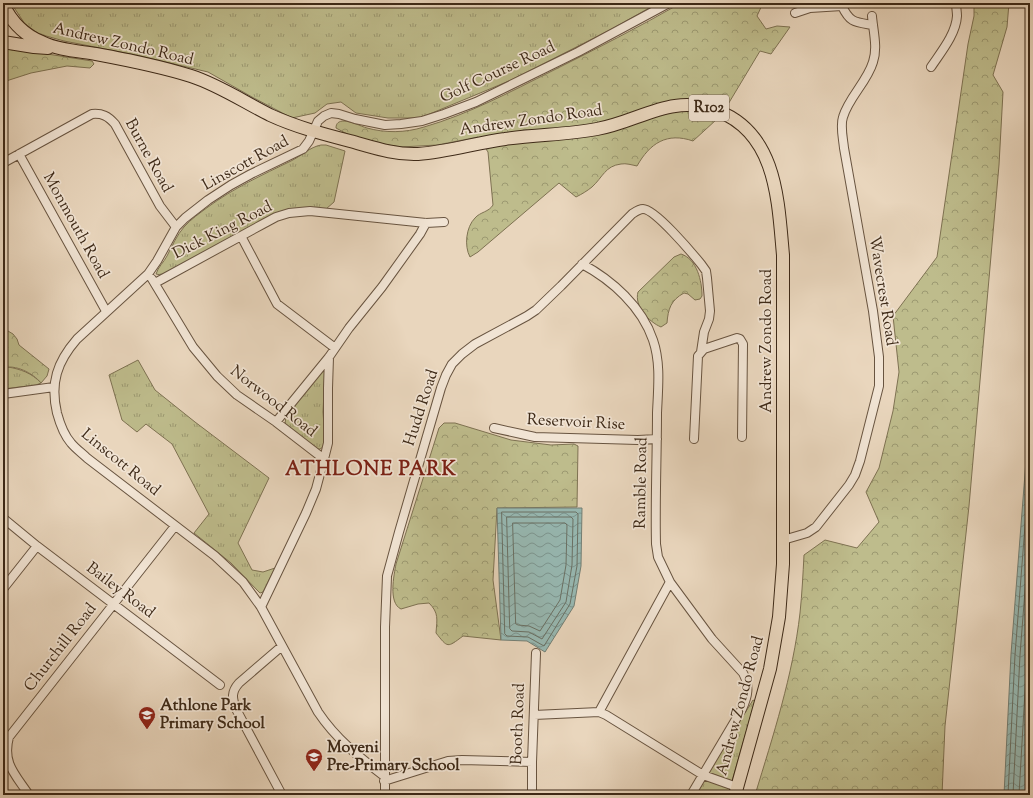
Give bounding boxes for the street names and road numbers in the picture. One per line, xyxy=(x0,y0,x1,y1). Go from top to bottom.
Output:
street label: Andrew Zondo Road xyxy=(50,18,196,72)
street label: Golf Course Road xyxy=(437,36,559,110)
road number: R102 xyxy=(689,95,729,121)
street label: Andrew Zondo Road xyxy=(458,100,604,142)
street label: Burne Road xyxy=(118,115,178,197)
street label: Linscott Road xyxy=(198,131,294,197)
street label: Monmouth Road xyxy=(36,169,114,283)
street label: Dick King Road xyxy=(169,196,277,266)
street label: Wavecrest Road xyxy=(862,234,902,348)
street label: Andrew Zondo Road xyxy=(756,269,779,413)
street label: Norwood Road xyxy=(225,361,321,443)
street label: Hudd Road xyxy=(399,367,445,449)
street label: Reservoir Rise xyxy=(526,409,626,437)
street label: Linscott Road xyxy=(75,424,165,502)
street label: Ramble Road xyxy=(630,437,654,529)
street label: Bailey Road xyxy=(81,557,159,625)
street label: Churchill Road xyxy=(19,599,103,697)
street label: Andrew Zondo Road xyxy=(711,634,771,778)
street label: Booth Road xyxy=(506,683,532,765)

